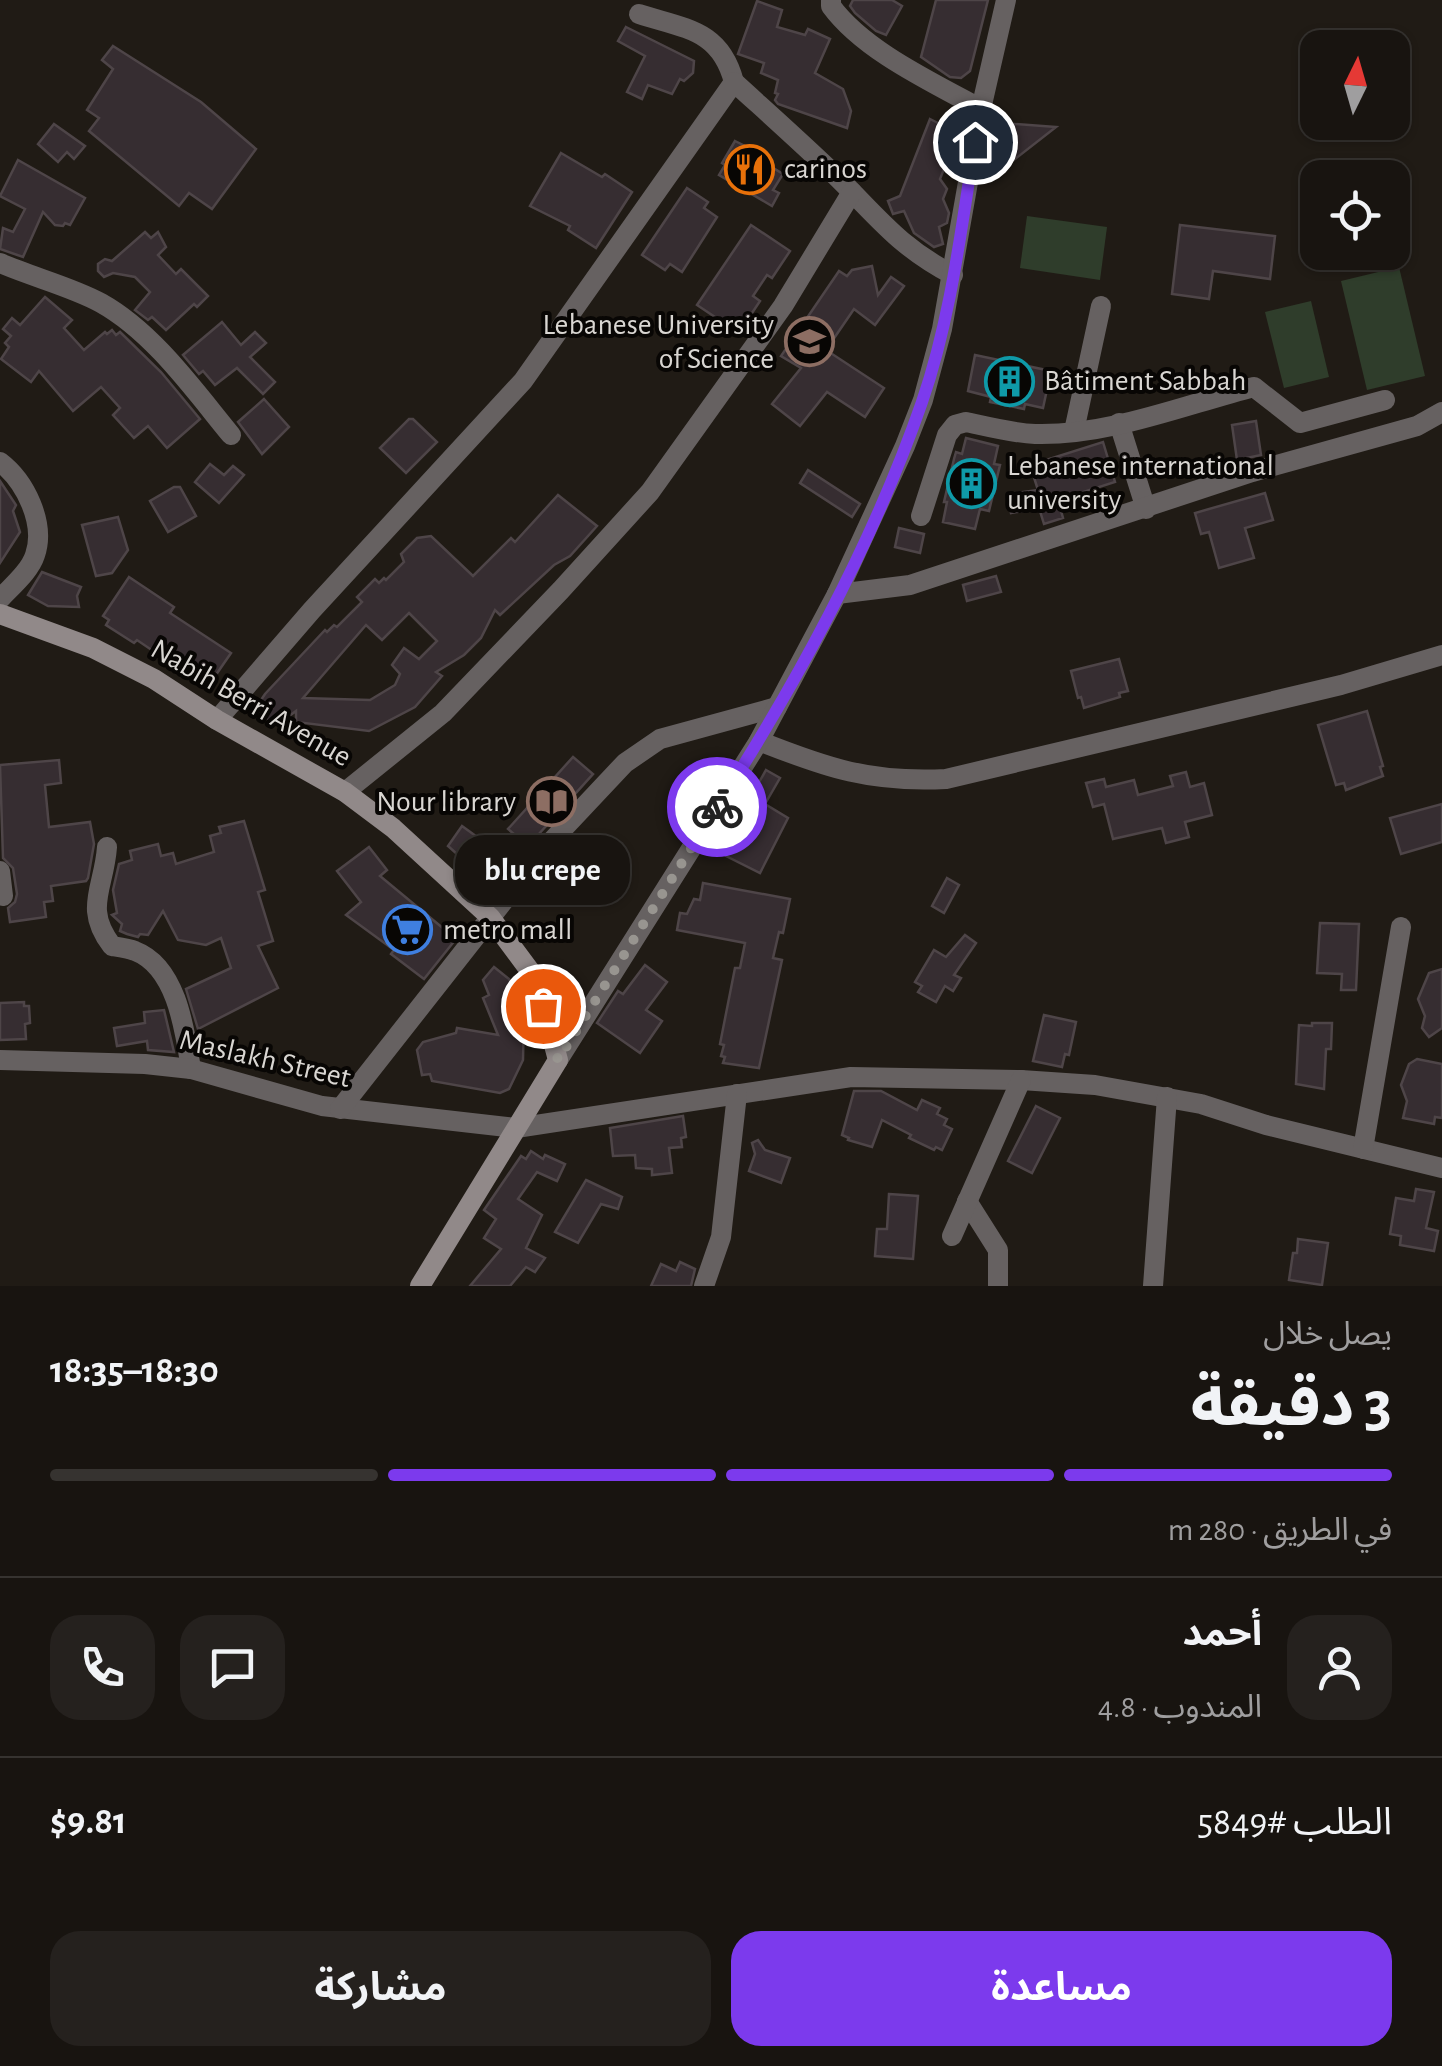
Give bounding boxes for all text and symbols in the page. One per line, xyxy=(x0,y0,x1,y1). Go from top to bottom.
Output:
north arrow xyxy=(1300,30,1410,140)
map controls xyxy=(1300,30,1410,270)
pin xyxy=(933,100,1018,185)
icon: home xyxy=(948,115,1003,170)
restaurant icon: carinos xyxy=(723,143,775,195)
place label: carinos xyxy=(784,154,867,184)
button: locate xyxy=(1300,160,1410,270)
place label: Lebanese University of Science xyxy=(543,310,774,374)
school or university icon: Lebanese University of Science xyxy=(783,316,835,368)
building icon: Bâtiment Sabbah xyxy=(983,355,1035,407)
place label: Bâtiment Sabbah xyxy=(1044,366,1246,396)
place label: Lebanese international university xyxy=(1007,451,1274,515)
building icon: Lebanese international university xyxy=(946,457,998,509)
street label: Nabih Berri Avenue xyxy=(146,634,356,772)
courier xyxy=(667,757,767,857)
library icon: Nour library xyxy=(525,776,577,828)
icon: bike xyxy=(690,780,745,835)
place label: Nour library xyxy=(376,787,516,817)
callout: blu crepe xyxy=(456,836,630,906)
text: blu crepe xyxy=(484,854,601,886)
supermarket icon: metro mall xyxy=(382,904,434,956)
place label: metro mall xyxy=(443,915,572,945)
pin xyxy=(501,964,586,1049)
icon: bag xyxy=(516,979,571,1034)
street label: Maslakh Street xyxy=(177,1025,354,1093)
text: يصل خلال xyxy=(1263,1318,1392,1350)
text: 18:30–18:35 xyxy=(50,1352,219,1390)
text: 3 دقيقة xyxy=(1191,1373,1392,1438)
text: في الطريق · 280 m xyxy=(1168,1514,1392,1546)
button: phone xyxy=(50,1615,155,1720)
button: chat xyxy=(180,1615,285,1720)
text: أحمد xyxy=(1182,1615,1262,1653)
button: person xyxy=(1287,1615,1392,1720)
text: المندوب · 4.8 xyxy=(1098,1691,1262,1723)
text: $9.81 xyxy=(50,1803,127,1841)
text: الطلب #5849 xyxy=(1197,1804,1392,1842)
button: مشاركة xyxy=(50,1931,711,2046)
button: مساعدة xyxy=(731,1931,1392,2046)

